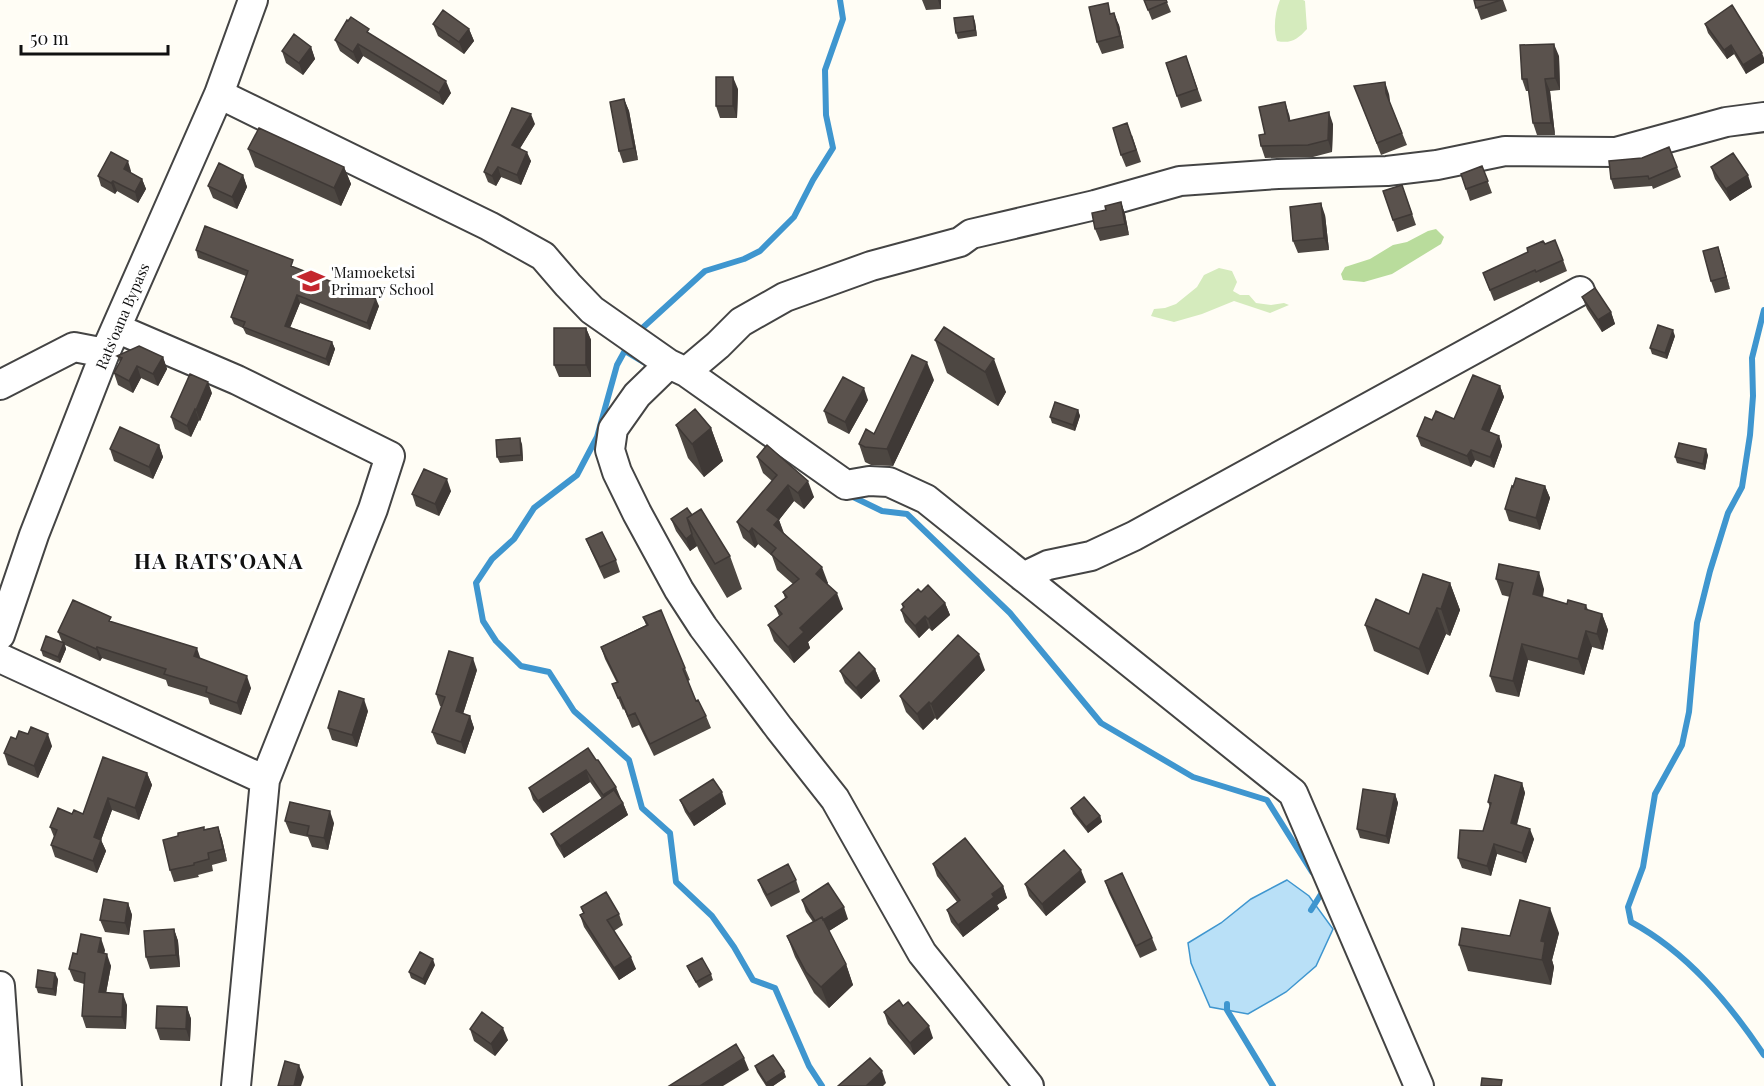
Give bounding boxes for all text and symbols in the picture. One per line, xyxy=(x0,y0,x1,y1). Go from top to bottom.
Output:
scale bar xyxy=(21,18,168,56)
text: 50 m xyxy=(30,26,69,50)
street label: Rats'oana Bypass xyxy=(91,260,153,372)
place label: 'Mamoeketsi Primary School xyxy=(331,262,434,299)
school or university icon: 'Mamoeketsi Primary School xyxy=(296,266,326,296)
district label: HA RATS'OANA xyxy=(134,546,304,574)

